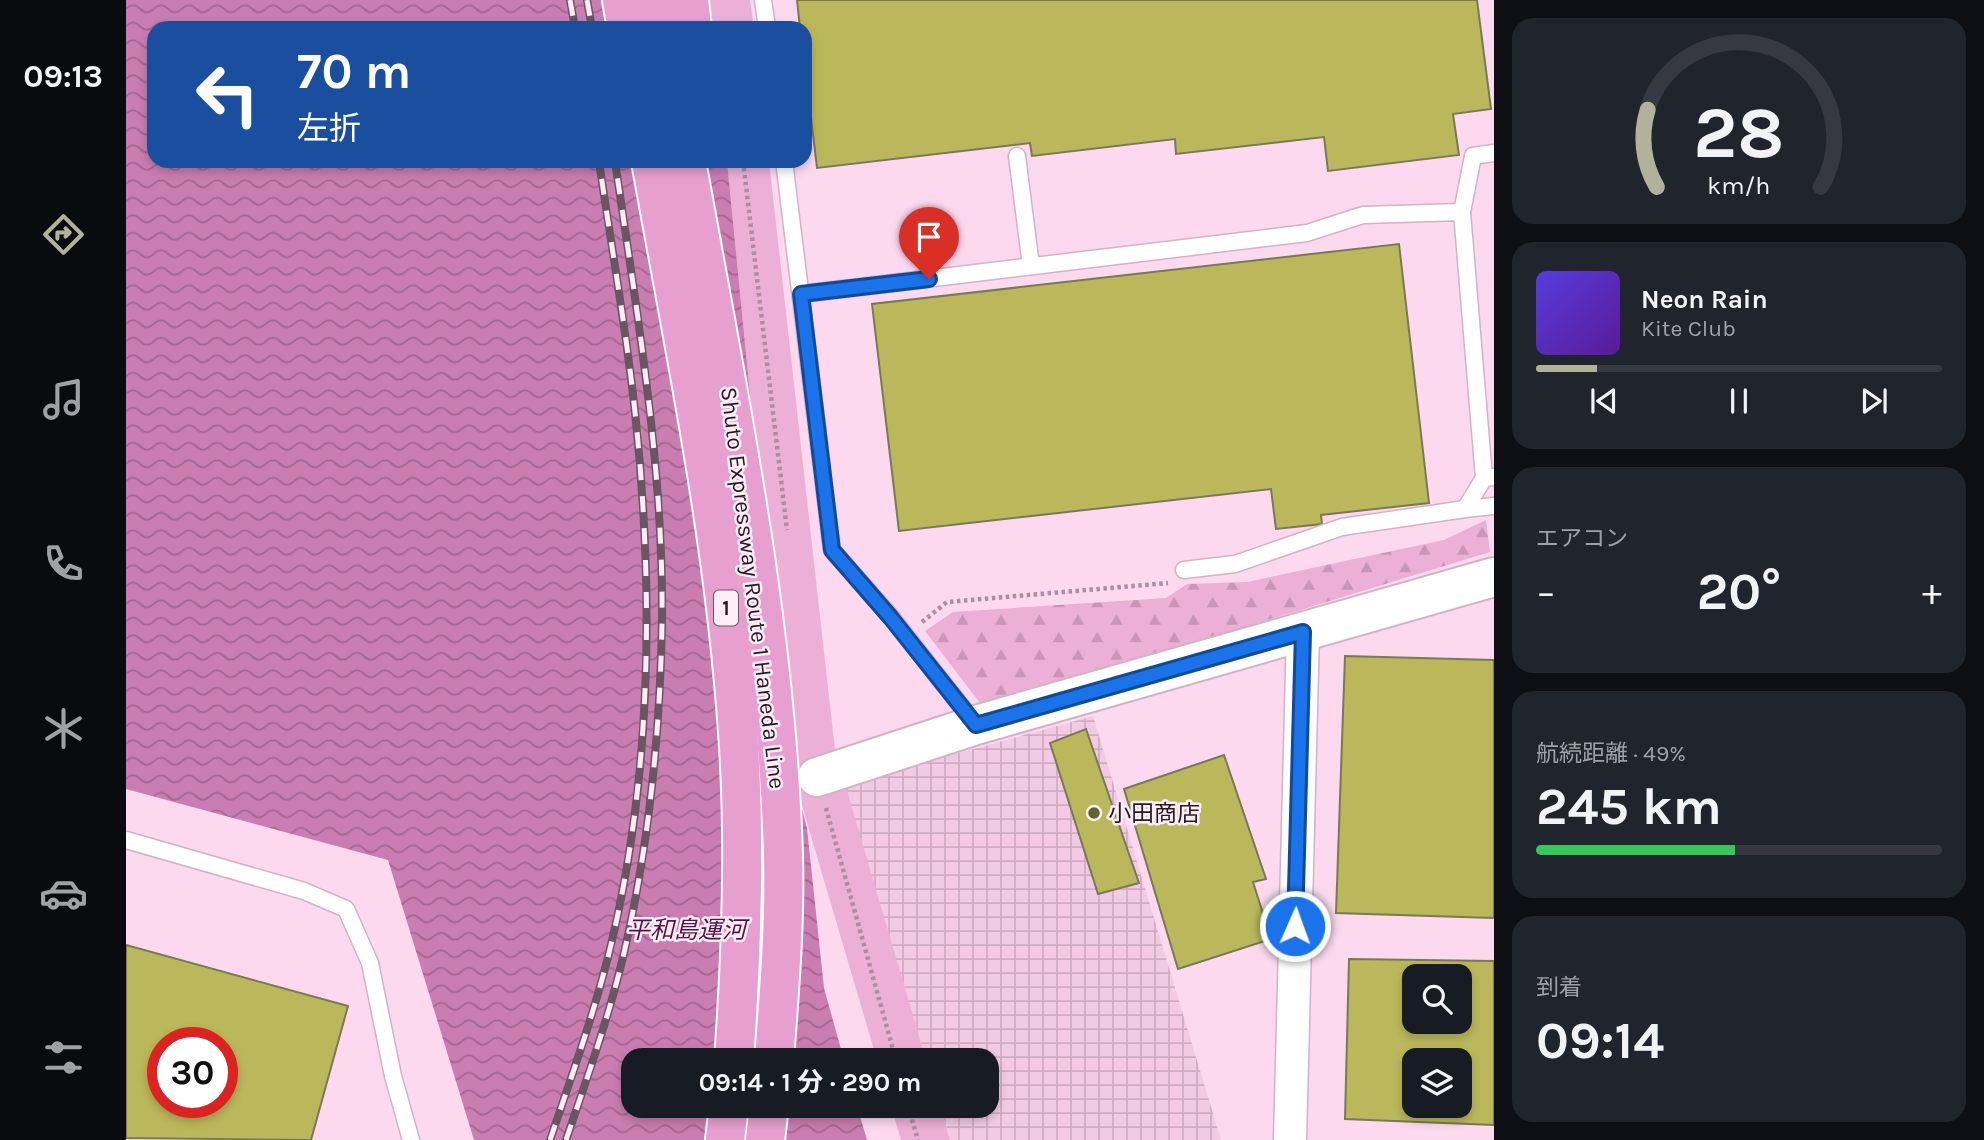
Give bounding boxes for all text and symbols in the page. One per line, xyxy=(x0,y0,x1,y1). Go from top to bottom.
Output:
text: 70 m xyxy=(297,43,411,100)
icon: left xyxy=(182,49,273,140)
text: 09:13 xyxy=(23,58,103,95)
text: 28 xyxy=(1693,91,1785,176)
text: 左折 xyxy=(297,110,361,147)
text: km/h xyxy=(1707,171,1771,200)
pin xyxy=(899,207,959,279)
icon: directions xyxy=(39,210,88,259)
icon: arrive xyxy=(910,218,948,256)
text: Neon Rain xyxy=(1641,284,1768,315)
text: Kite Club xyxy=(1641,315,1736,342)
icon: music xyxy=(39,375,88,424)
icon: previous xyxy=(1585,382,1623,420)
icon: pause xyxy=(1720,382,1758,420)
icon: next xyxy=(1855,382,1893,420)
street label: Shuto Expressway Route 1 Haneda Line xyxy=(715,385,791,791)
text: エアコン xyxy=(1536,525,1628,552)
icon: phone xyxy=(39,539,88,588)
text: 20° xyxy=(1697,561,1781,622)
text: − xyxy=(1536,570,1556,615)
text: + xyxy=(1922,570,1942,615)
road number: 1 xyxy=(714,590,738,626)
icon: climate xyxy=(39,704,88,753)
text: 航続距離 · 49% xyxy=(1536,740,1686,767)
text: 245 km xyxy=(1536,776,1722,837)
place label: 小田商店 xyxy=(1108,800,1200,827)
marker: 小田商店 xyxy=(1086,805,1102,821)
icon: car xyxy=(39,869,88,918)
position arrow xyxy=(1258,889,1332,963)
water label: 平和島運河 xyxy=(626,916,750,944)
map controls xyxy=(1402,964,1472,1118)
button: search xyxy=(1402,964,1472,1034)
text: 到着 xyxy=(1536,974,1582,1001)
text: 09:14 xyxy=(1536,1010,1664,1071)
speed limit sign: 30 xyxy=(147,1027,238,1118)
icon: filters xyxy=(39,1033,88,1082)
button: layers xyxy=(1402,1048,1472,1118)
text: 09:14 · 1 分 · 290 m xyxy=(699,1067,921,1098)

